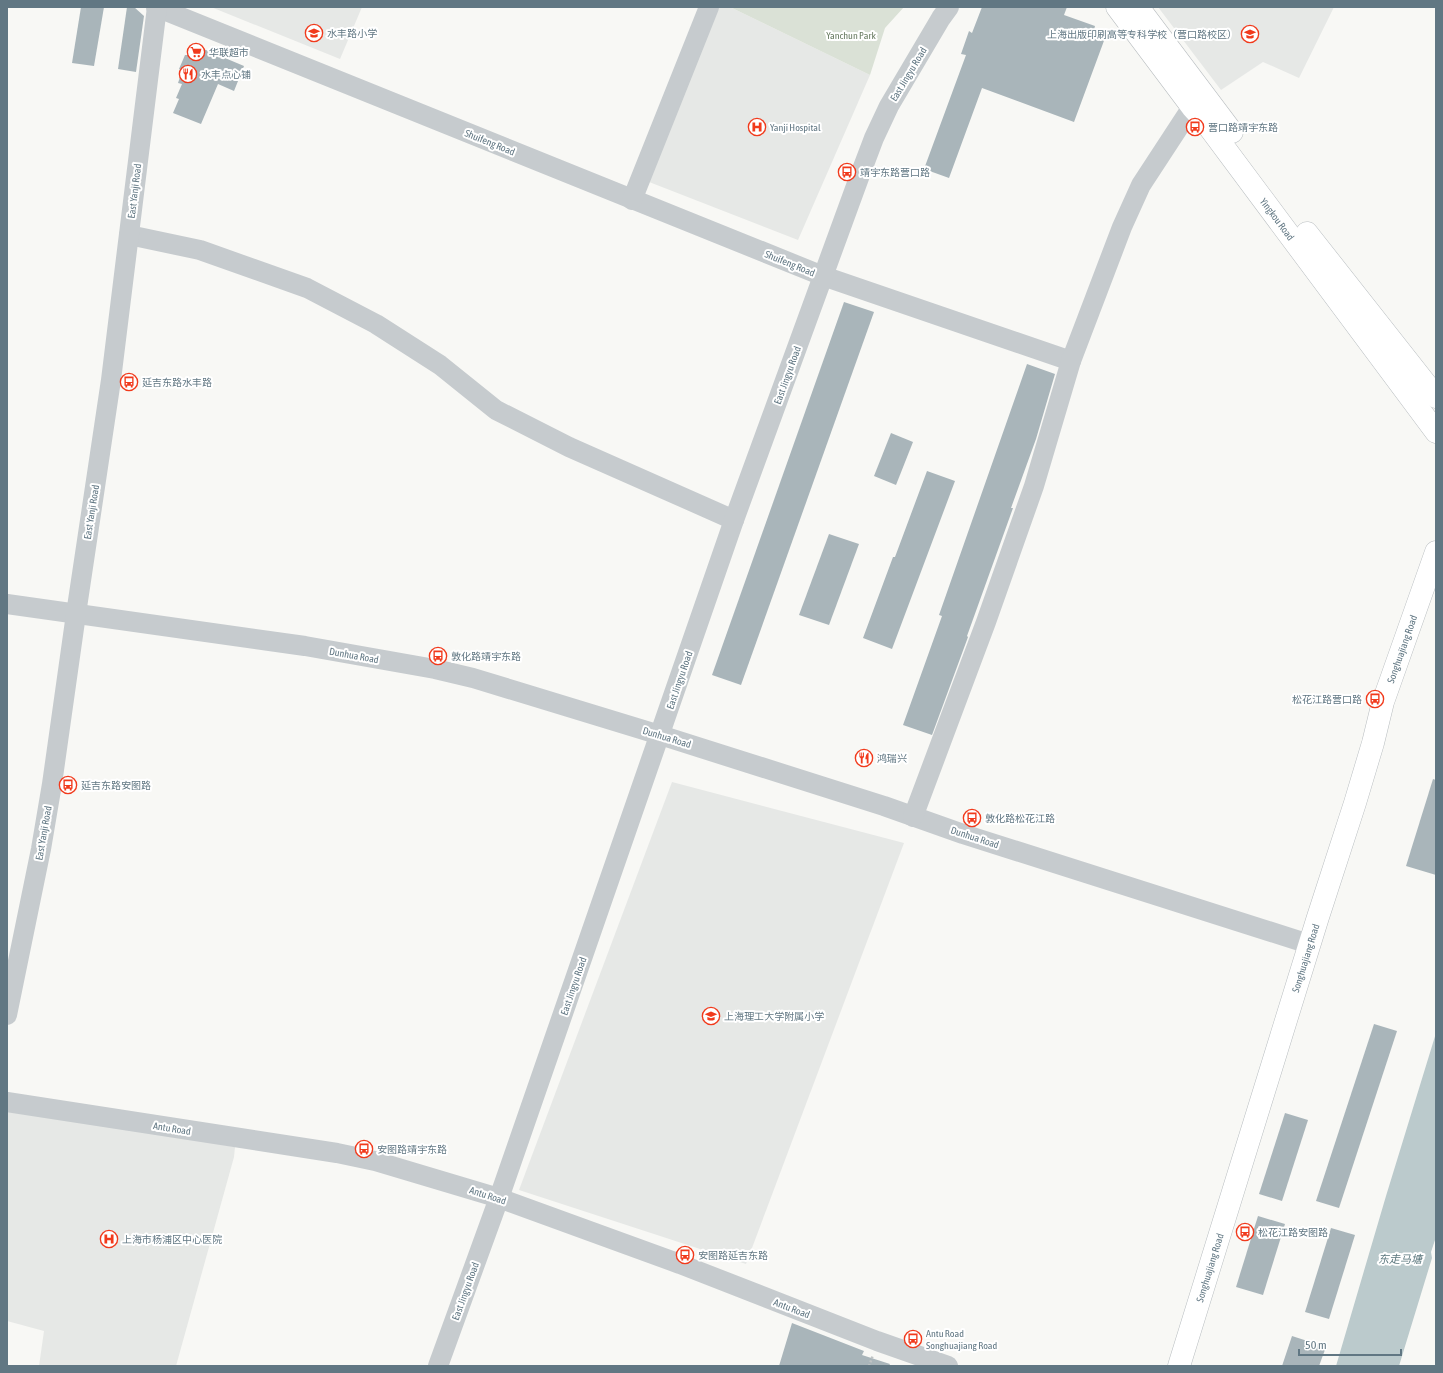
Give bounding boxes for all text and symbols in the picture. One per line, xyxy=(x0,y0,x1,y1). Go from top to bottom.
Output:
school or university icon: 水丰路小学 xyxy=(304,23,324,43)
school or university icon: 上海出版印刷高等专科学校（营口路校区） xyxy=(1240,24,1260,44)
place label: 水丰路小学 xyxy=(327,28,377,39)
place label: 上海出版印刷高等专科学校（营口路校区） xyxy=(1047,29,1237,40)
park label: Yanchun Park xyxy=(826,30,876,41)
supermarket icon: 华联超市 xyxy=(186,42,206,62)
street label: East Jingyu Road xyxy=(888,45,929,103)
place label: 华联超市 xyxy=(209,47,249,58)
restaurant icon: 水丰点心铺 xyxy=(178,64,198,84)
place label: 水丰点心铺 xyxy=(201,69,251,80)
hospital icon: Yanji Hospital xyxy=(747,117,767,137)
bus stop icon: 营口路靖宇东路 xyxy=(1185,117,1205,137)
place label: Yanji Hospital xyxy=(770,122,821,133)
place label: 营口路靖宇东路 xyxy=(1208,122,1278,133)
street label: Shuifeng Road xyxy=(463,127,517,158)
bus stop icon: 靖宇东路营口路 xyxy=(837,162,857,182)
street label: East Yanji Road xyxy=(126,163,143,219)
place label: 靖宇东路营口路 xyxy=(860,167,930,178)
street label: Yingkou Road xyxy=(1258,196,1297,243)
street label: Shuifeng Road xyxy=(763,248,817,279)
street label: East Jingyu Road xyxy=(772,345,803,406)
bus stop icon: 延吉东路水丰路 xyxy=(119,372,139,392)
place label: 延吉东路水丰路 xyxy=(142,377,212,388)
street label: East Yanji Road xyxy=(82,484,101,540)
street label: Songhuajiang Road xyxy=(1385,613,1419,685)
street label: Dunhua Road xyxy=(328,646,380,665)
bus stop icon: 敦化路靖宇东路 xyxy=(428,646,448,666)
street label: East Jingyu Road xyxy=(664,649,695,711)
place label: 敦化路靖宇东路 xyxy=(451,651,521,662)
bus stop icon: 松花江路营口路 xyxy=(1365,689,1385,709)
place label: 松花江路营口路 xyxy=(1292,694,1362,705)
street label: Dunhua Road xyxy=(641,725,693,750)
restaurant icon: 鸿瑞兴 xyxy=(854,748,874,768)
place label: 鸿瑞兴 xyxy=(877,753,907,764)
bus stop icon: 延吉东路安图路 xyxy=(58,775,78,795)
place label: 延吉东路安图路 xyxy=(81,780,151,791)
street label: East Yanji Road xyxy=(33,805,54,861)
bus stop icon: 敦化路松花江路 xyxy=(962,808,982,828)
place label: 敦化路松花江路 xyxy=(985,813,1055,824)
street label: Dunhua Road xyxy=(949,825,1001,851)
street label: Songhuajiang Road xyxy=(1290,922,1322,994)
street label: East Jingyu Road xyxy=(558,955,589,1017)
school or university icon: 上海理工大学附属小学 xyxy=(701,1006,721,1026)
place label: 上海理工大学附属小学 xyxy=(724,1011,824,1022)
street label: Antu Road xyxy=(152,1120,192,1137)
bus stop icon: 安图路靖宇东路 xyxy=(354,1139,374,1159)
place label: 安图路靖宇东路 xyxy=(377,1144,447,1155)
street label: Antu Road xyxy=(468,1184,508,1207)
bus stop icon: 松花江路安图路 xyxy=(1235,1222,1255,1242)
place label: 松花江路安图路 xyxy=(1258,1227,1328,1238)
hospital icon: 上海市杨浦区中心医院 xyxy=(99,1229,119,1249)
street label: Songhuajiang Road xyxy=(1194,1232,1226,1303)
place label: 上海市杨浦区中心医院 xyxy=(122,1234,222,1245)
bus stop icon: 安图路延吉东路 xyxy=(675,1245,695,1265)
place label: 安图路延吉东路 xyxy=(698,1250,768,1261)
water label: 东走马塘 xyxy=(1378,1253,1424,1265)
street label: East Jingyu Road xyxy=(450,1261,481,1322)
street label: Antu Road xyxy=(772,1297,812,1320)
place label: Antu Road Songhuajiang Road xyxy=(926,1328,997,1351)
bus stop icon: Antu Road Songhuajiang Road xyxy=(903,1329,923,1349)
scale bar xyxy=(1299,1331,1401,1357)
text: 50 m xyxy=(1305,1338,1327,1352)

